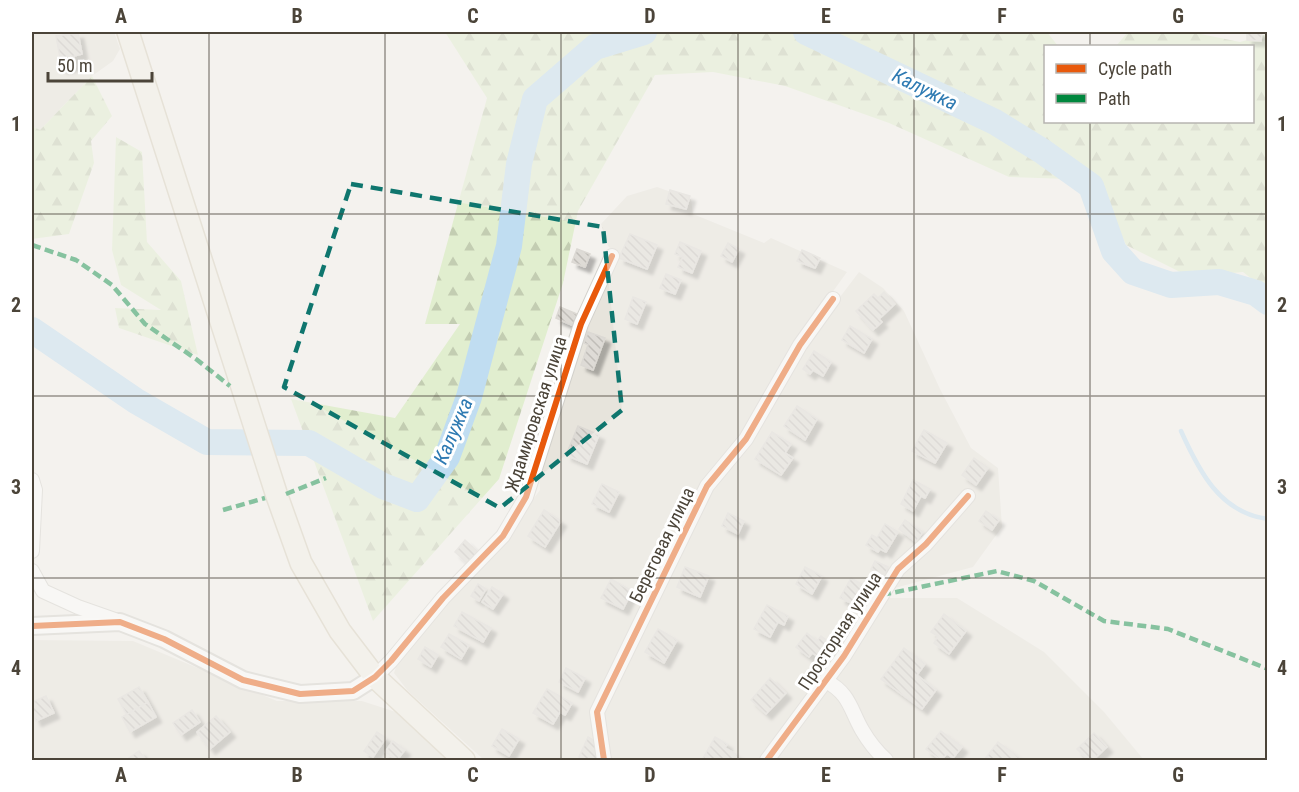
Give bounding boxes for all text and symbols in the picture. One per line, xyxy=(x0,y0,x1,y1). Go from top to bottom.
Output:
text: A xyxy=(115,4,127,28)
text: B xyxy=(291,4,303,28)
text: C xyxy=(467,4,479,28)
text: D xyxy=(644,4,656,28)
text: E xyxy=(821,4,831,28)
text: F xyxy=(997,4,1007,28)
text: G xyxy=(1172,4,1184,28)
scale bar xyxy=(48,45,152,83)
legend xyxy=(1044,45,1254,123)
text: 50 m xyxy=(57,55,92,76)
text: Cycle path xyxy=(1098,58,1172,79)
water label: Калужка xyxy=(888,63,962,115)
text: Path xyxy=(1098,88,1131,109)
text: 1 xyxy=(11,112,21,136)
text: 1 xyxy=(1277,112,1287,136)
text: 2 xyxy=(11,293,21,317)
text: 2 xyxy=(1277,293,1287,317)
street label: Ждамировская улица xyxy=(500,333,571,494)
water label: Калужка xyxy=(428,394,478,468)
text: 3 xyxy=(11,475,21,499)
text: 3 xyxy=(1277,475,1287,499)
street label: Береговая улица xyxy=(625,484,698,606)
street label: Просторная улица xyxy=(794,568,886,694)
text: 4 xyxy=(11,656,21,680)
text: 4 xyxy=(1277,656,1287,680)
text: A xyxy=(115,763,127,787)
text: B xyxy=(291,763,303,787)
text: C xyxy=(467,763,479,787)
text: D xyxy=(644,763,656,787)
text: E xyxy=(821,763,831,787)
text: F xyxy=(997,763,1007,787)
text: G xyxy=(1172,763,1184,787)

